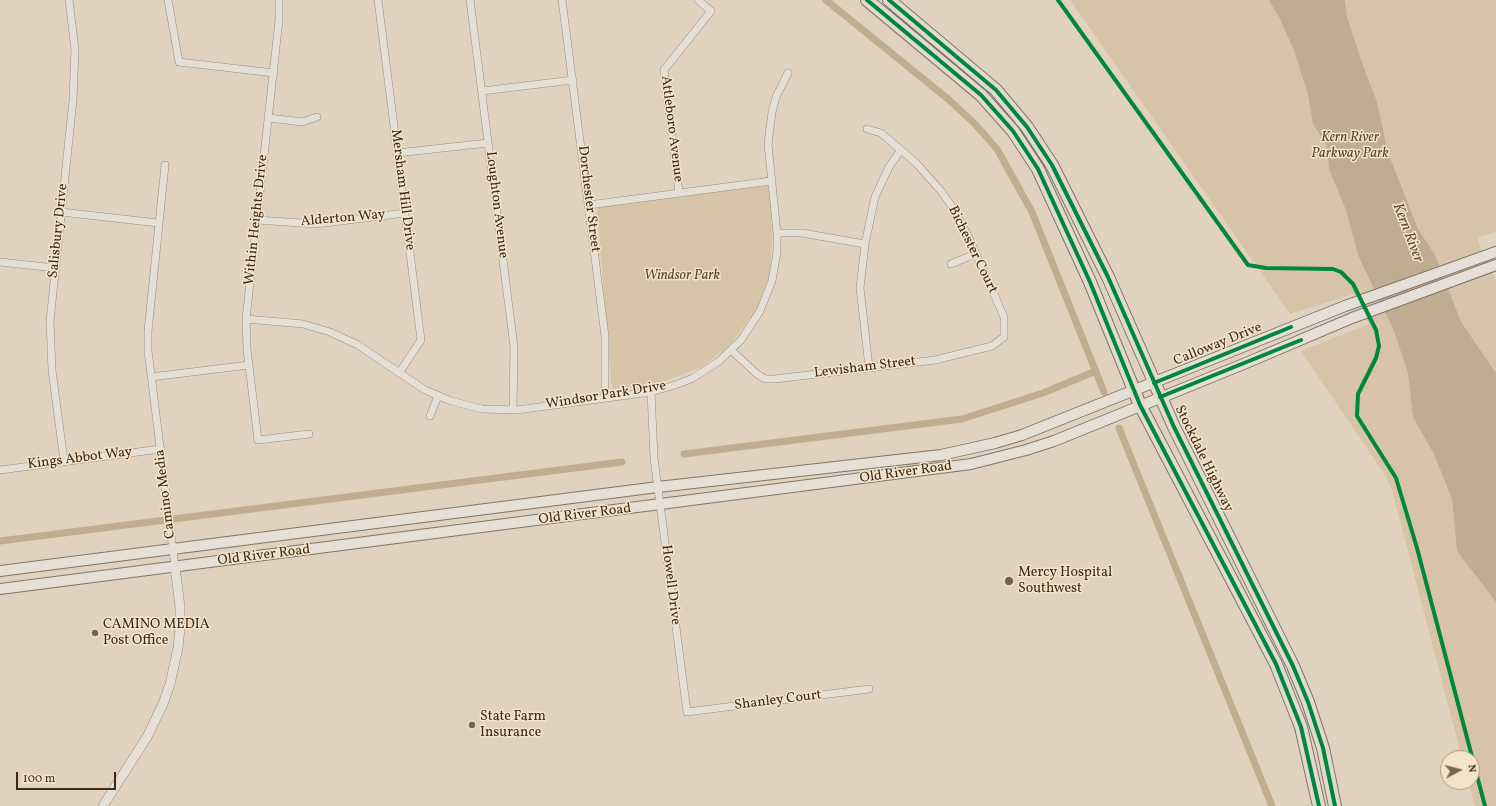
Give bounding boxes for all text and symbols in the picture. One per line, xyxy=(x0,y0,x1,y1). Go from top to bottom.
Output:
street label: Attleboro Avenue xyxy=(656,75,686,183)
street label: Mersham Hill Drive xyxy=(386,128,418,252)
park label: Kern River Parkway Park xyxy=(1311,130,1389,162)
street label: Dorchester Street xyxy=(573,145,603,253)
street label: Loughton Avenue xyxy=(481,150,511,260)
street label: Within Heights Drive xyxy=(242,154,272,286)
street label: Salisbury Drive xyxy=(46,183,72,279)
water label: Kern River xyxy=(1387,201,1427,265)
street label: Bichester Court xyxy=(944,204,1000,296)
street label: Alderton Way xyxy=(300,207,386,231)
park label: Windsor Park xyxy=(644,268,720,284)
street label: Calloway Drive xyxy=(1171,320,1265,370)
street label: Lewisham Street xyxy=(813,353,917,383)
street label: Windsor Park Drive xyxy=(545,378,667,414)
street label: Stockdale Highway xyxy=(1170,403,1236,515)
street label: Kings Abbot Way xyxy=(27,444,133,474)
street label: Camino Media xyxy=(152,448,180,540)
street label: Old River Road xyxy=(859,458,953,488)
street label: Old River Road xyxy=(538,501,632,529)
street label: Old River Road xyxy=(217,542,311,570)
street label: Howell Drive xyxy=(657,544,683,626)
place label: Mercy Hospital Southwest xyxy=(1018,565,1112,598)
marker: Mercy Hospital Southwest xyxy=(1003,575,1015,587)
place label: CAMINO MEDIA Post Office xyxy=(103,617,210,650)
marker: CAMINO MEDIA Post Office xyxy=(90,628,100,638)
street label: Shanley Court xyxy=(733,687,823,715)
place label: State Farm Insurance xyxy=(480,709,546,742)
marker: State Farm Insurance xyxy=(467,720,477,730)
north arrow xyxy=(1440,750,1480,790)
scale bar xyxy=(18,764,118,790)
text: N xyxy=(1463,764,1479,773)
text: 100 m xyxy=(23,771,55,787)

